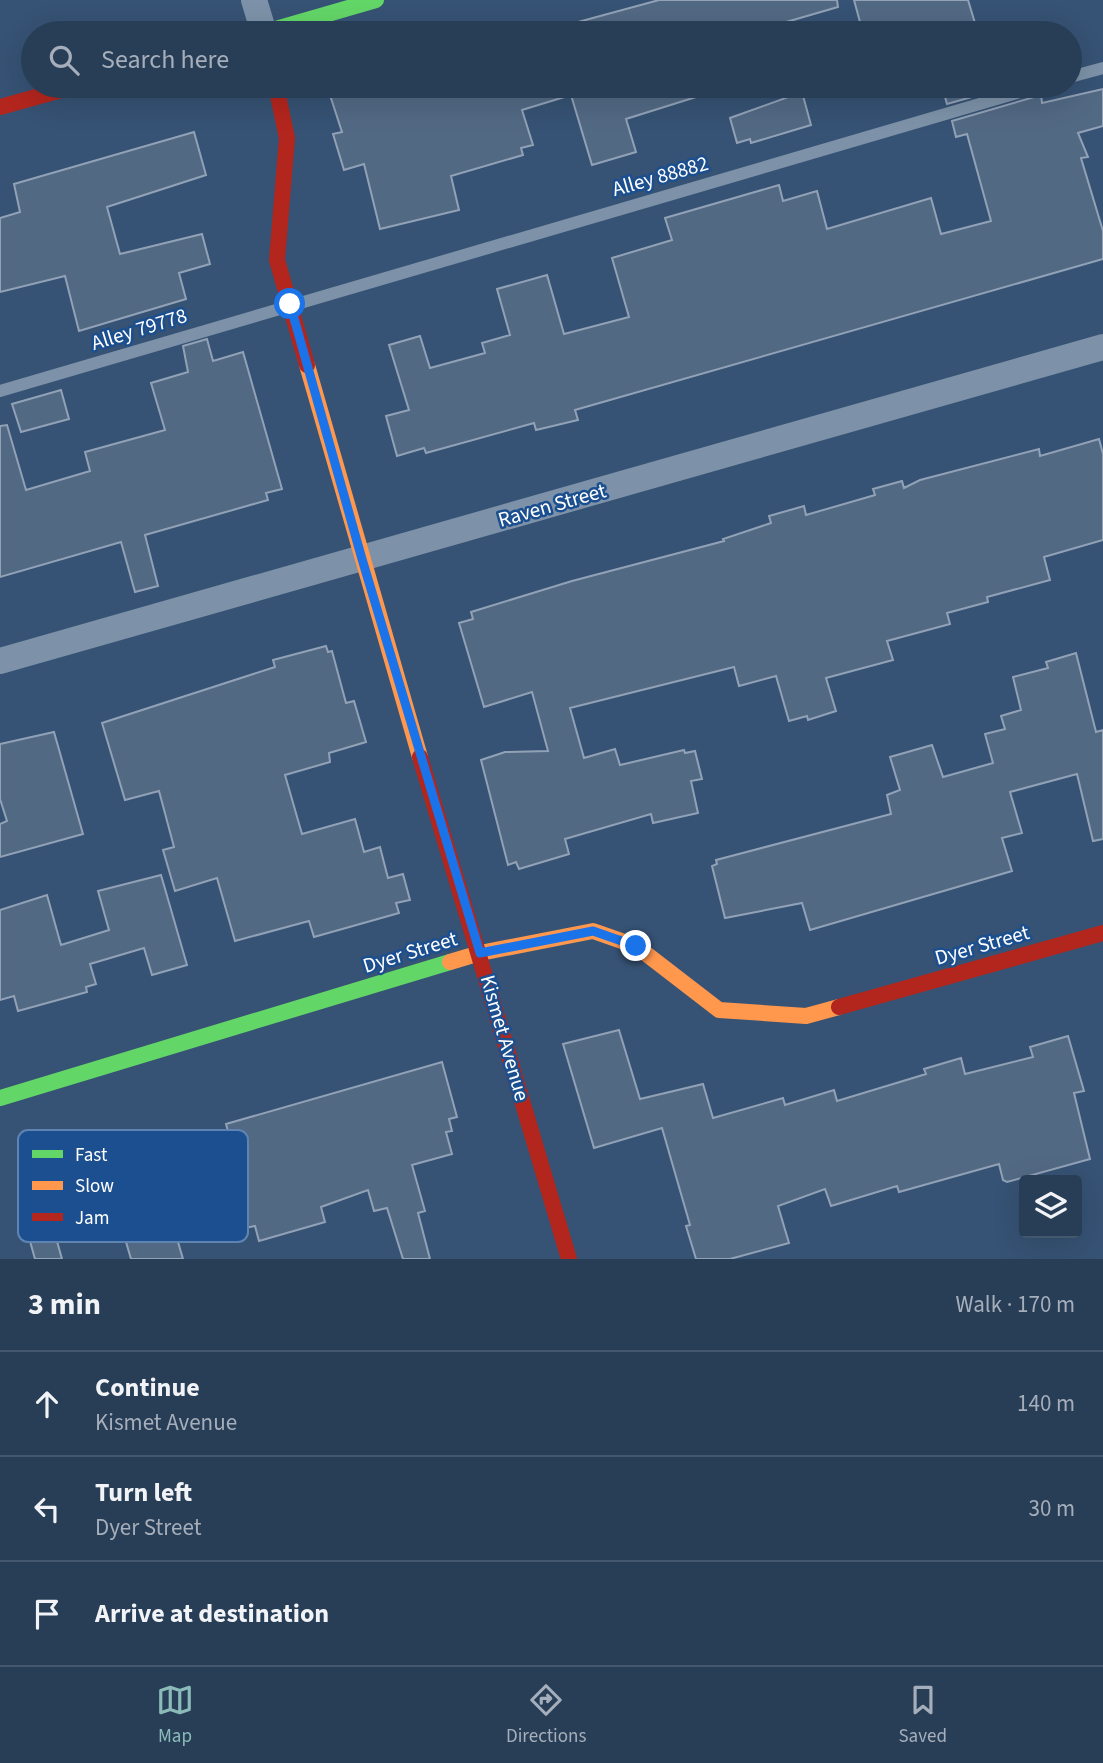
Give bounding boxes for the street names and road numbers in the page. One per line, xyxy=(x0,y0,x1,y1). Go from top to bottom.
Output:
street label: Alley 88882 xyxy=(608,148,712,204)
street label: Alley 79778 xyxy=(87,300,191,358)
street label: Raven Street xyxy=(495,475,609,535)
street label: Dyer Street xyxy=(931,917,1033,973)
street label: Dyer Street xyxy=(359,923,461,981)
street label: Kismet Avenue xyxy=(473,971,537,1105)

